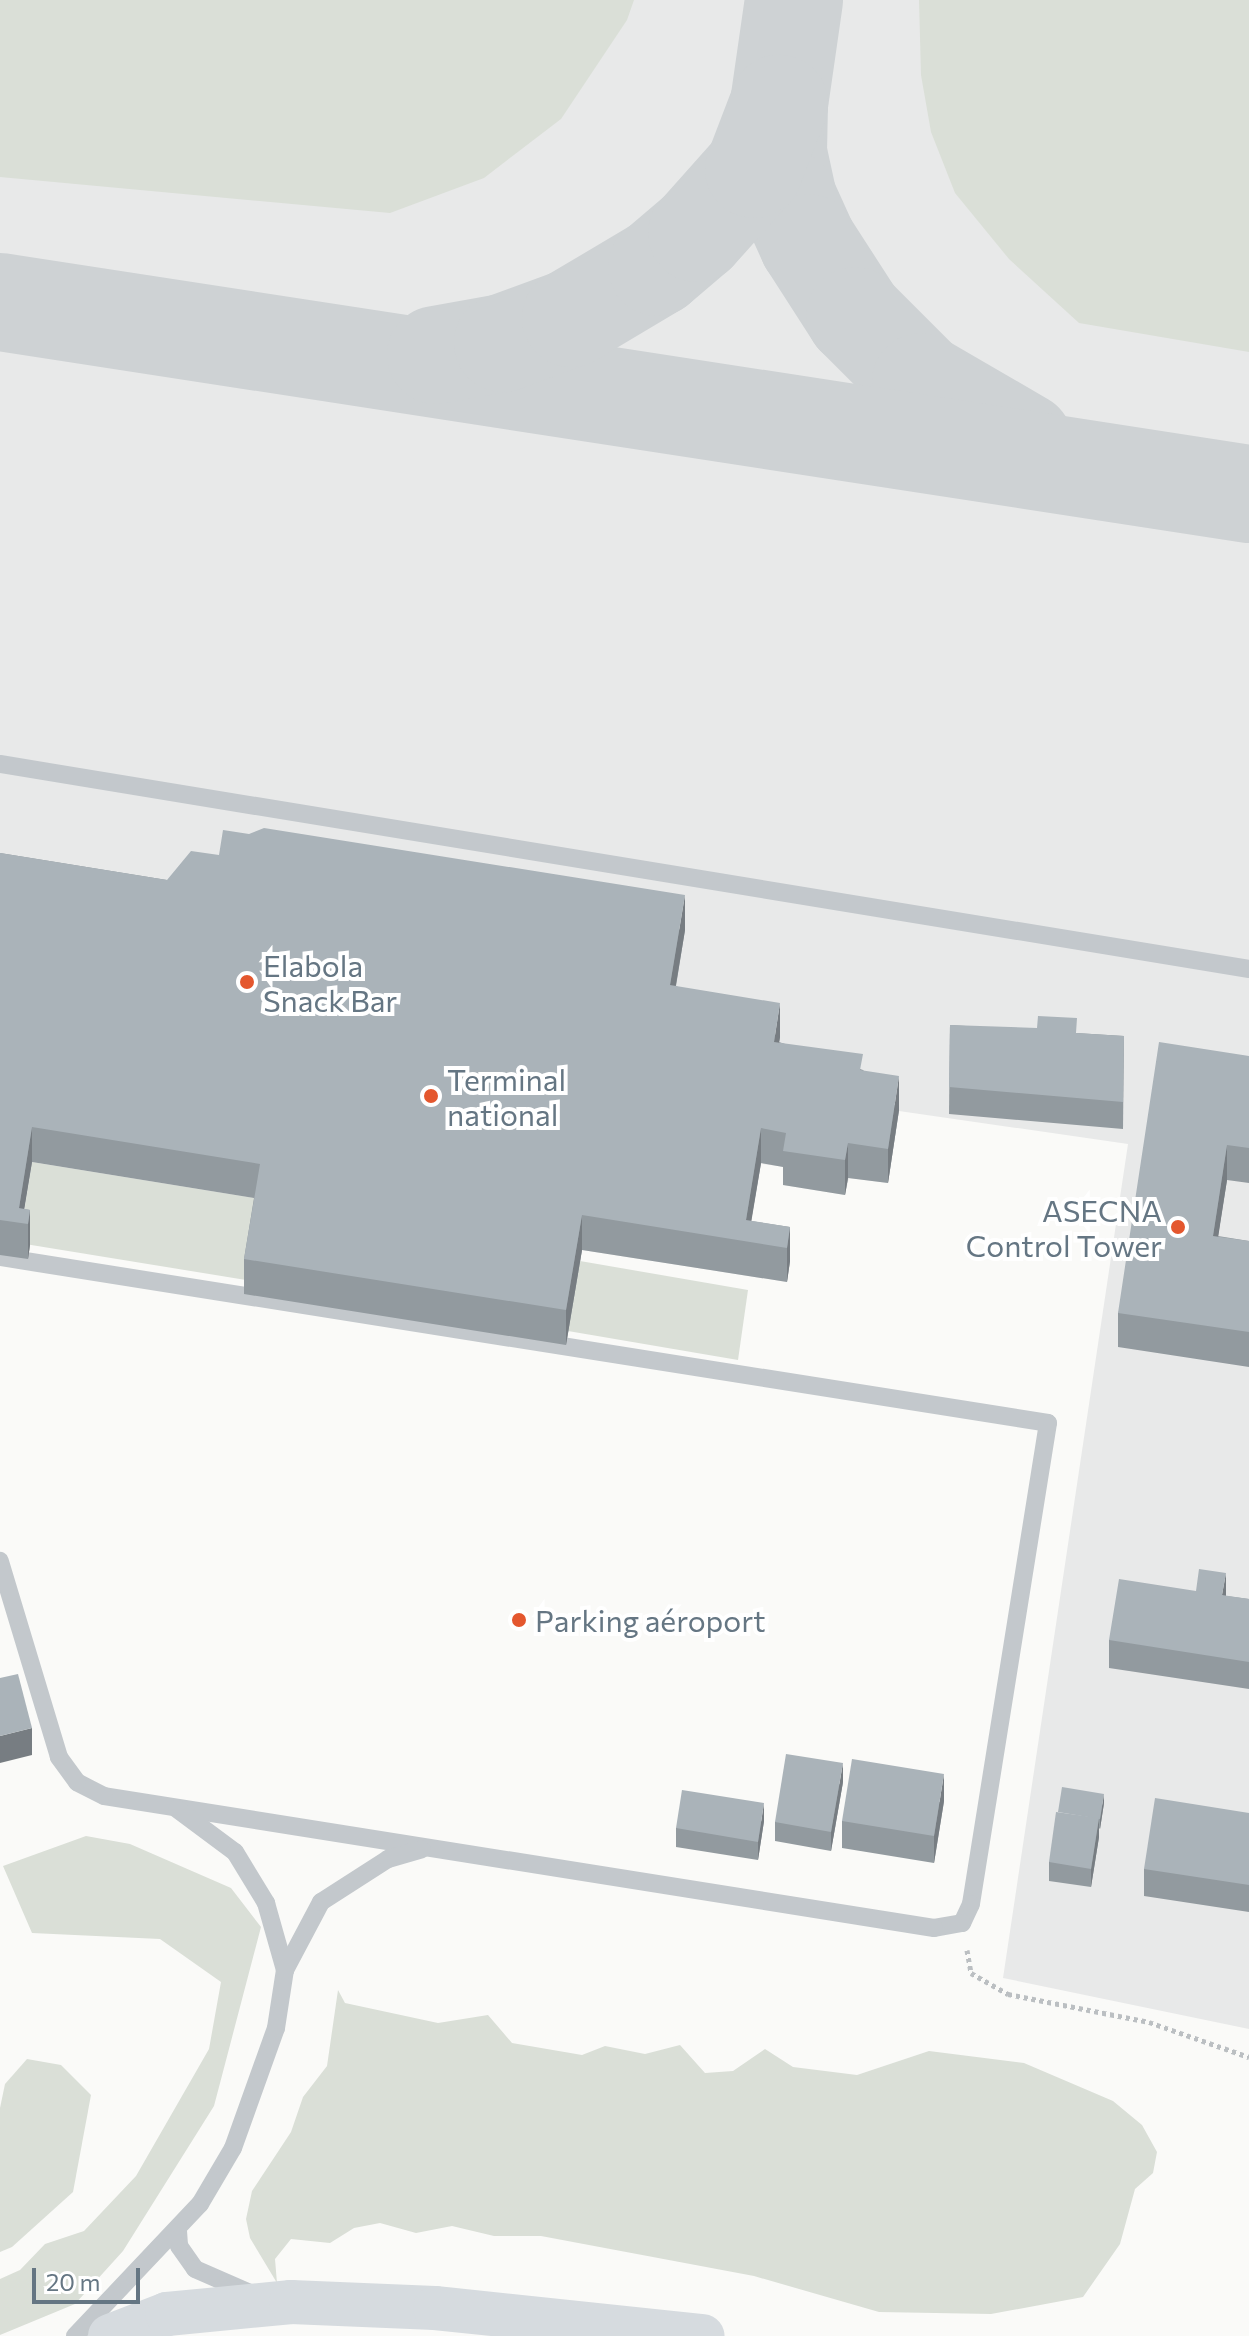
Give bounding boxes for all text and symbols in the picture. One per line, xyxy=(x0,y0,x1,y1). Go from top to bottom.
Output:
place label: Elabola Snack Bar xyxy=(263,947,397,1018)
marker: Elabola Snack Bar xyxy=(238,973,256,991)
place label: Terminal national xyxy=(447,1061,566,1132)
marker: Terminal national xyxy=(422,1087,440,1105)
place label: ASECNA Control Tower xyxy=(966,1192,1162,1262)
marker: ASECNA Control Tower xyxy=(1169,1218,1187,1236)
place label: Parking aéroport xyxy=(535,1602,766,1638)
marker: Parking aéroport xyxy=(510,1611,528,1629)
scale bar xyxy=(36,2252,144,2302)
text: 20 m xyxy=(46,2267,100,2296)

